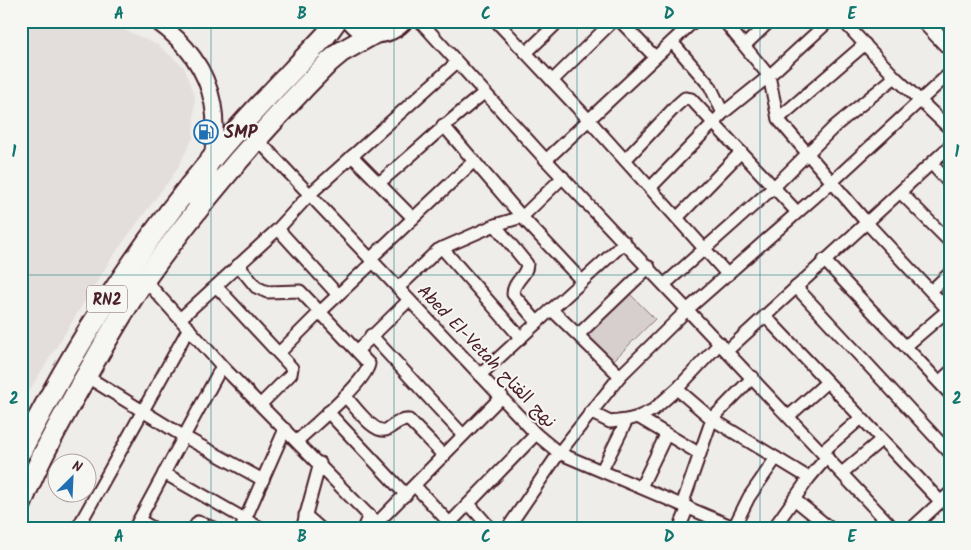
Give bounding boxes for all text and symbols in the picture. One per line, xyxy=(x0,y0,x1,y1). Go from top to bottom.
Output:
text: A xyxy=(114,2,124,27)
text: B xyxy=(297,2,307,27)
text: C xyxy=(481,2,491,27)
text: D xyxy=(664,2,675,27)
text: E xyxy=(848,2,858,27)
fuel station icon: SMP xyxy=(193,119,219,145)
place label: SMP xyxy=(224,119,259,148)
text: 1 xyxy=(12,140,17,165)
text: 1 xyxy=(955,140,960,165)
street label: Abed El-Vetah نهج الفتاح xyxy=(409,278,562,436)
road number: RN2 xyxy=(87,286,127,312)
text: 2 xyxy=(9,387,19,412)
text: 2 xyxy=(952,387,962,412)
north arrow xyxy=(48,452,98,502)
text: N xyxy=(68,455,86,479)
text: A xyxy=(114,525,124,550)
text: B xyxy=(297,525,307,550)
text: C xyxy=(481,525,491,550)
text: D xyxy=(664,525,675,550)
text: E xyxy=(848,525,858,550)

